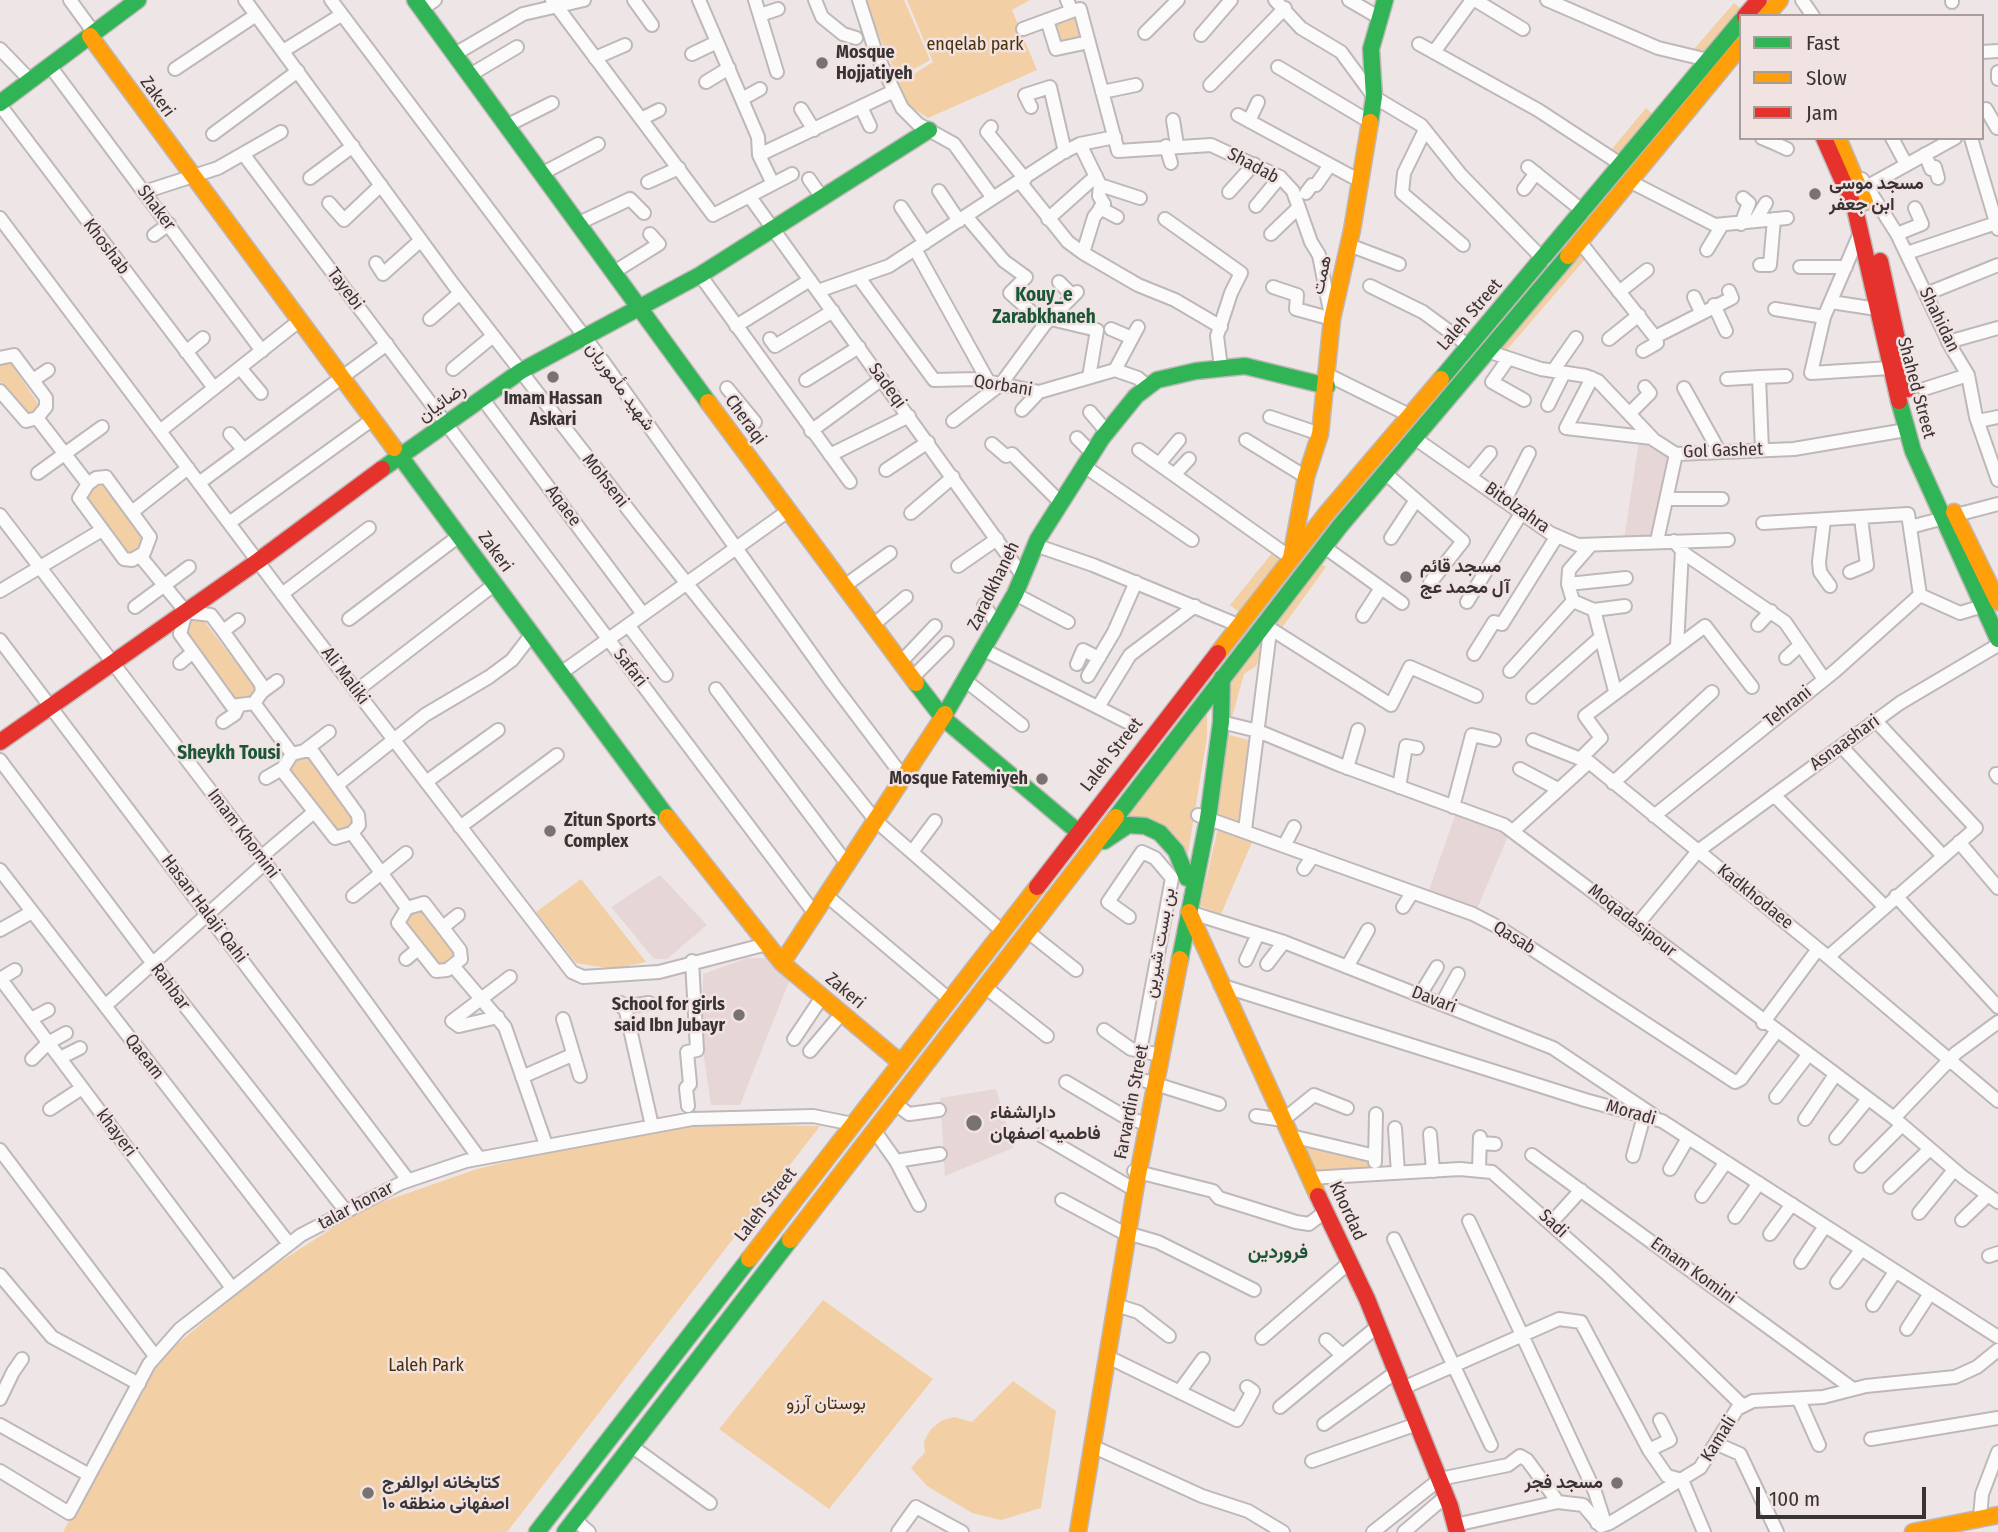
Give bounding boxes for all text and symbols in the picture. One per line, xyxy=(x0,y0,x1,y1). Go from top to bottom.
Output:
legend xyxy=(1739,14,1984,140)
text: Fast xyxy=(1806,30,1840,56)
park label: enqelab park xyxy=(926,34,1024,56)
place label: Mosque Hojjatiyeh xyxy=(836,42,913,84)
marker: Mosque Hojjatiyeh xyxy=(814,55,830,71)
text: Slow xyxy=(1806,65,1847,91)
street label: Zakeri xyxy=(135,72,179,122)
text: Jam xyxy=(1806,100,1838,126)
street label: Shadab xyxy=(1224,143,1282,189)
place label: مسجد موسی ابن جعفر xyxy=(1829,173,1924,216)
street label: Shaker xyxy=(132,181,180,235)
marker: مسجد موسی ابن جعفر xyxy=(1807,186,1823,202)
street label: Khoshab xyxy=(78,215,134,279)
street label: همت xyxy=(1307,253,1337,297)
street label: Tayebi xyxy=(322,264,368,314)
street label: Laleh Street xyxy=(1433,275,1507,355)
street label: Shahidan xyxy=(1914,284,1964,356)
district label: Kouy_e Zarabkhaneh xyxy=(992,285,1096,329)
street label: Shahed Street xyxy=(1892,335,1940,441)
street label: شهید مأموریان xyxy=(581,339,659,435)
street label: Sadeqi xyxy=(863,359,911,413)
marker: Imam Hassan Askari xyxy=(545,369,561,385)
street label: Qorbani xyxy=(972,371,1034,401)
street label: رضائیان xyxy=(414,379,470,427)
place label: Imam Hassan Askari xyxy=(504,388,602,430)
street label: Cheraqi xyxy=(720,391,770,449)
street label: Gol Gashet xyxy=(1683,439,1763,463)
street label: Mohseni xyxy=(577,450,633,512)
street label: Bitolzahra xyxy=(1480,478,1554,538)
street label: Aqaee xyxy=(541,481,585,531)
street label: Zakeri xyxy=(473,527,517,577)
street label: Zaradkhaneh xyxy=(963,538,1025,634)
place label: مسجد قائم آل محمد عج xyxy=(1420,556,1510,598)
marker: مسجد قائم آل محمد عج xyxy=(1398,569,1414,585)
street label: Ali Maliki xyxy=(316,643,374,709)
street label: Safari xyxy=(608,645,652,691)
street label: Tehrani xyxy=(1760,682,1816,732)
street label: Asnaashari xyxy=(1806,710,1884,776)
street label: Laleh Street xyxy=(1076,714,1148,796)
district label: Sheykh Tousi xyxy=(177,743,281,765)
place label: Mosque Fatemiyeh xyxy=(889,768,1028,790)
marker: Mosque Fatemiyeh xyxy=(1034,771,1050,787)
street label: Imam Khomini xyxy=(202,785,284,883)
place label: Zitun Sports Complex xyxy=(564,810,656,852)
marker: Zitun Sports Complex xyxy=(542,823,558,839)
street label: Hasan Halaji Qahi xyxy=(156,851,252,967)
street label: Kadkhodaee xyxy=(1713,860,1797,934)
street label: Moqadasipour xyxy=(1584,880,1680,962)
street label: بن بست شیرین xyxy=(1140,886,1180,1000)
street label: Qasab xyxy=(1489,917,1539,959)
street label: Rahbar xyxy=(146,960,194,1014)
street label: Zakeri xyxy=(821,968,869,1014)
street label: Davari xyxy=(1409,982,1459,1018)
place label: School for girls said Ibn Jubayr xyxy=(612,994,725,1036)
marker: School for girls said Ibn Jubayr xyxy=(731,1007,747,1023)
street label: Qaeam xyxy=(120,1030,168,1084)
street label: Farvardin Street xyxy=(1110,1043,1154,1161)
street label: Moradi xyxy=(1604,1096,1658,1130)
place label: دارالشفاء فاطمیه اصفهان xyxy=(990,1102,1101,1144)
street label: khayeri xyxy=(91,1105,141,1161)
marker: دارالشفاء فاطمیه اصفهان xyxy=(964,1113,984,1133)
street label: Laleh Street xyxy=(730,1164,802,1246)
street label: talar honar xyxy=(315,1177,397,1235)
street label: Khordad xyxy=(1324,1178,1370,1244)
street label: Sadi xyxy=(1534,1205,1572,1243)
street label: Emam Komini xyxy=(1646,1233,1740,1309)
district label: فروردین xyxy=(1248,1242,1308,1264)
park label: Laleh Park xyxy=(388,1355,464,1377)
park label: بوستان آرزو xyxy=(786,1393,866,1415)
street label: Kamali xyxy=(1697,1412,1741,1466)
place label: کتابخانه ابوالفرج اصفهانی منطقه ۱۰ xyxy=(382,1472,509,1514)
place label: مسجد فجر xyxy=(1524,1472,1603,1494)
scale bar xyxy=(1760,1472,1930,1516)
marker: مسجد فجر xyxy=(1609,1475,1625,1491)
marker: کتابخانه ابوالفرج اصفهانی منطقه ۱۰ xyxy=(360,1485,376,1501)
text: 100 m xyxy=(1769,1486,1820,1512)

